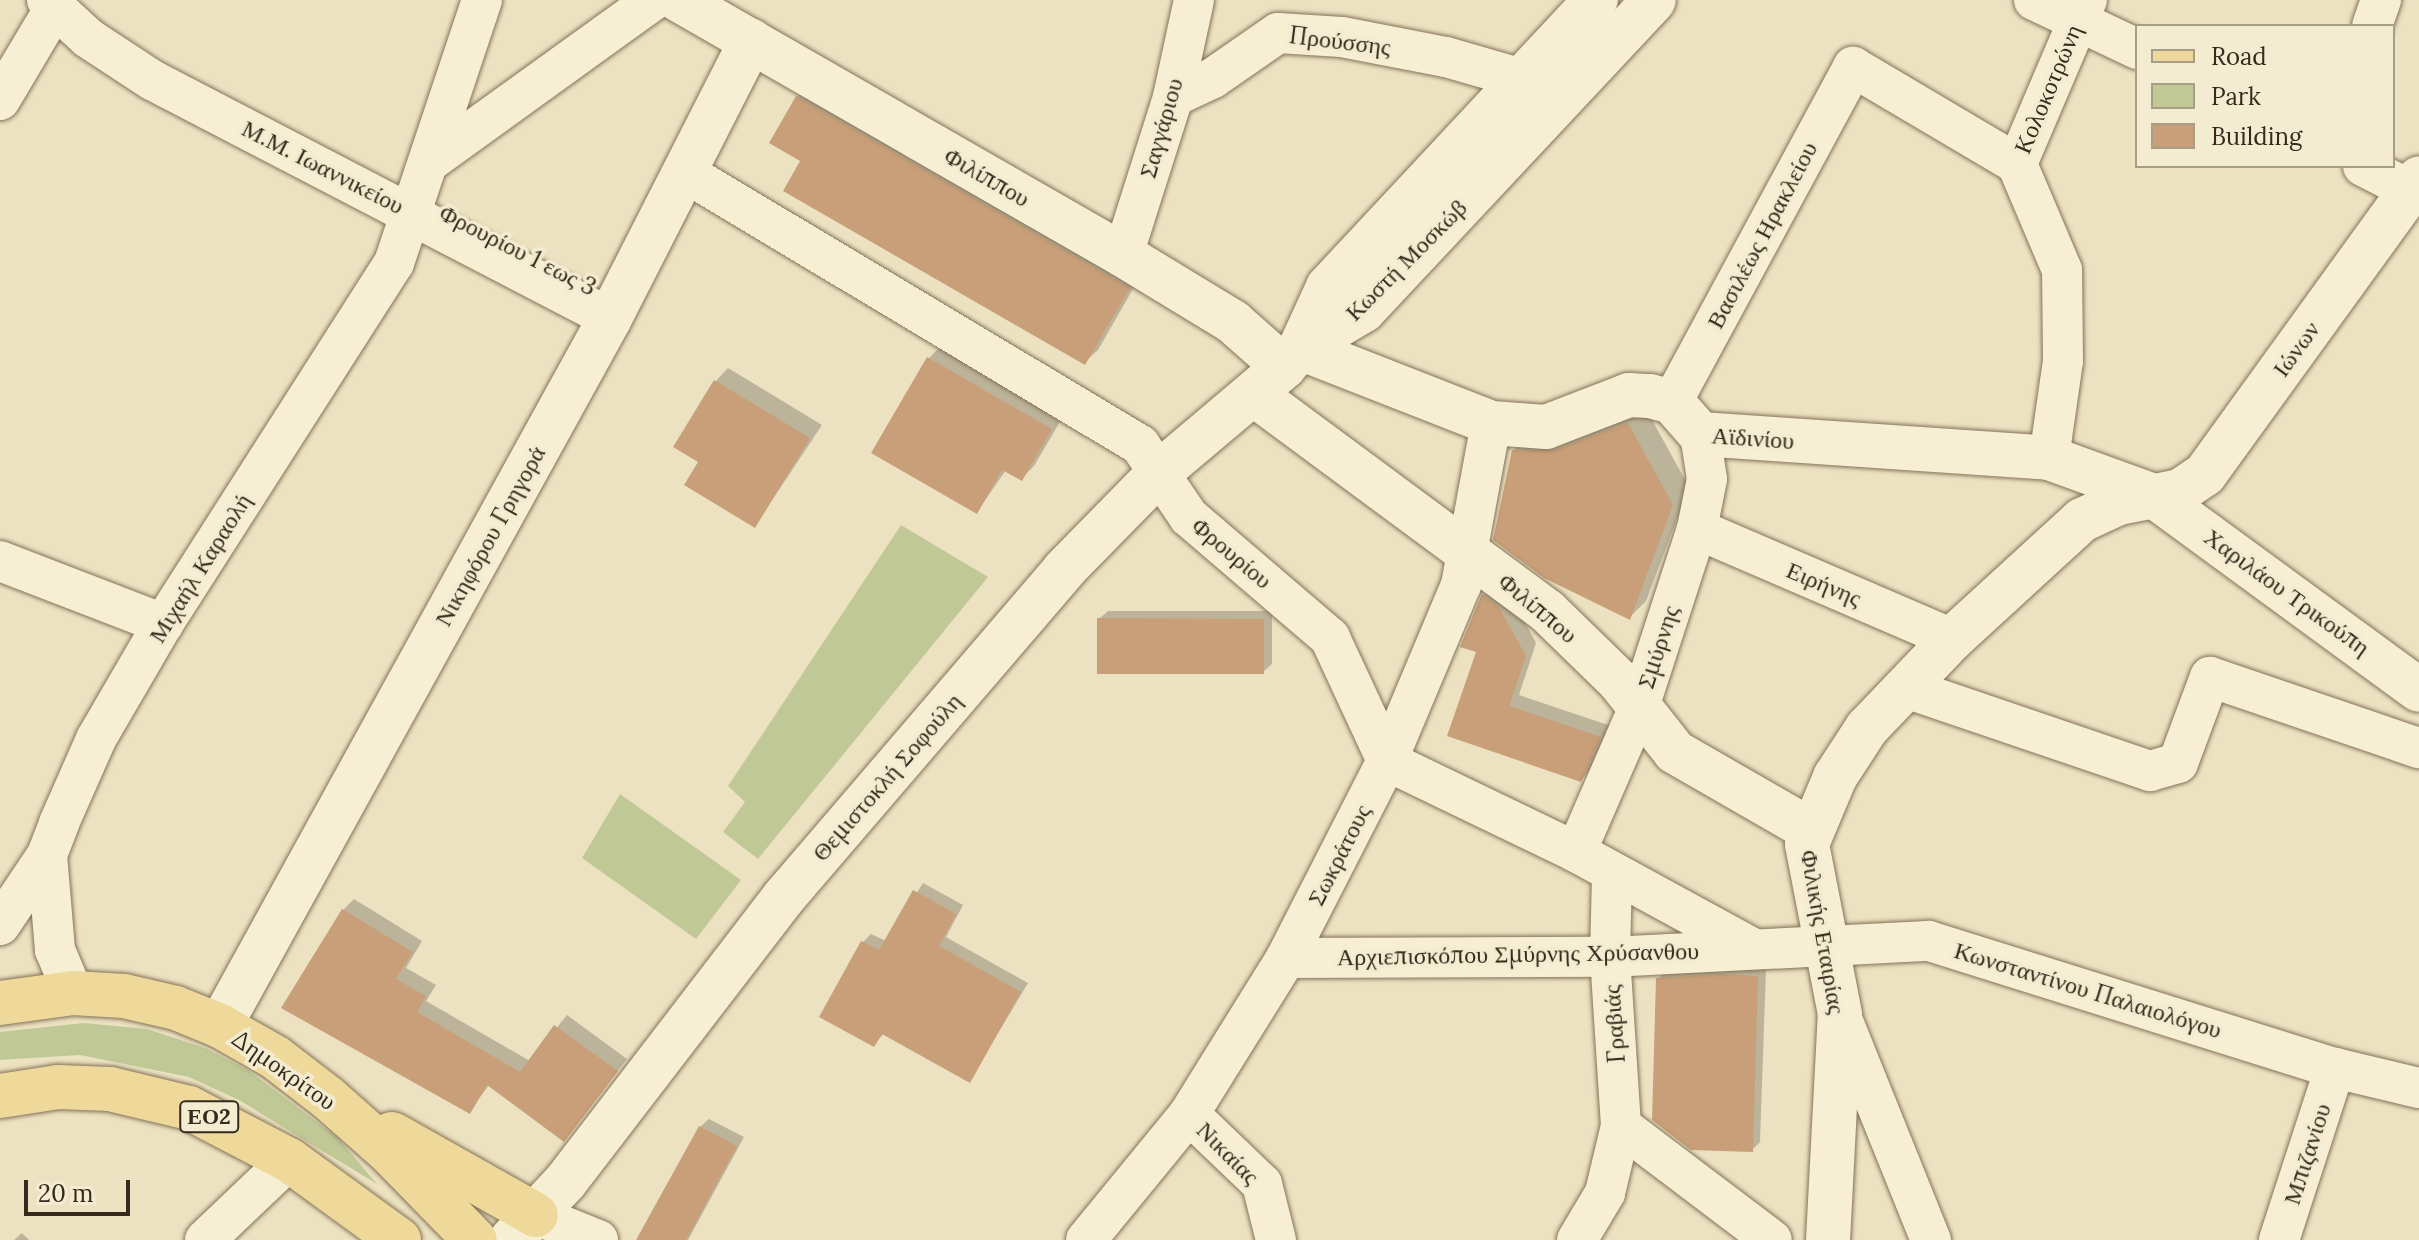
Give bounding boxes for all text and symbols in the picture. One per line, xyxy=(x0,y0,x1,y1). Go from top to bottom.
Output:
street label: Προύσσης xyxy=(1288,20,1392,62)
street label: Κολοκοτρώνη xyxy=(2008,20,2088,158)
legend xyxy=(2135,24,2395,168)
text: Road xyxy=(2211,41,2267,72)
street label: Σαγγάριου xyxy=(1133,75,1189,181)
text: Park xyxy=(2211,81,2261,112)
street label: Μ.Μ. Ιωαννικείου xyxy=(237,114,409,220)
text: Building xyxy=(2211,121,2302,152)
street label: Βασιλέως Ηρακλείου xyxy=(1701,137,1823,333)
street label: Φιλίππου xyxy=(939,141,1035,213)
street label: Κωστή Μοσκώβ xyxy=(1339,193,1473,327)
street label: Φρουρίου 1 εως 3 xyxy=(435,198,601,302)
street label: Ιώνων xyxy=(2266,316,2326,382)
street label: Αϊδινίου xyxy=(1711,421,1795,455)
street label: Νικηφόρου Γρηγορά xyxy=(429,441,551,631)
street label: Μιχαήλ Καραολή xyxy=(143,488,257,648)
street label: Φρουρίου xyxy=(1186,511,1278,595)
street label: Χαριλάου Τρικούπη xyxy=(2199,522,2375,662)
street label: Ειρήνης xyxy=(1782,555,1866,613)
street label: Φιλίππου xyxy=(1493,567,1583,649)
street label: Σμύρνης xyxy=(1631,602,1685,692)
street label: Θεμιστοκλή Σοφούλη xyxy=(806,687,968,867)
street label: Σωκράτους xyxy=(1301,800,1377,910)
street label: Φιλικής Εταιρίας xyxy=(1794,848,1852,1016)
street label: Αρχιεπισκόπου Σμύρνης Χρύσανθου xyxy=(1337,936,1699,972)
street label: Κωνσταντίνου Παλαιολόγου xyxy=(1951,936,2225,1044)
street label: Γραβιάς xyxy=(1597,984,1631,1064)
street label: Δημοκρίτου xyxy=(227,1024,341,1116)
road number: ΕΟ2 xyxy=(179,1099,239,1135)
street label: Μπιζανίου xyxy=(2277,1100,2337,1208)
street label: Νικαίας xyxy=(1191,1116,1265,1190)
scale bar xyxy=(28,1164,134,1214)
text: 20 m xyxy=(38,1178,94,1209)

